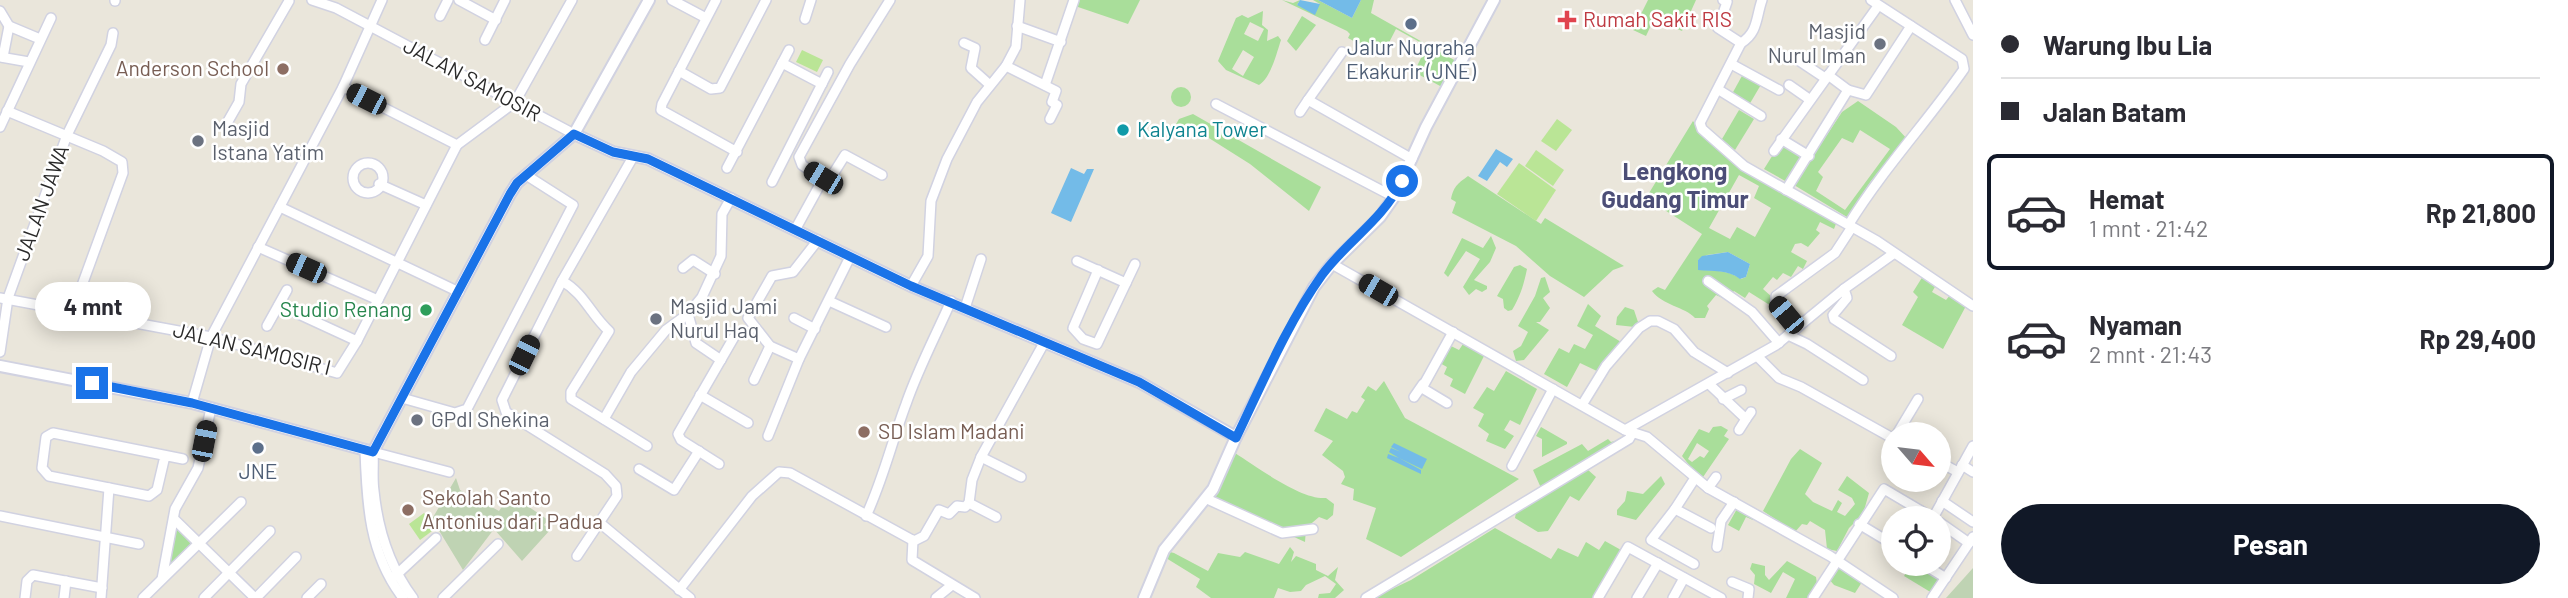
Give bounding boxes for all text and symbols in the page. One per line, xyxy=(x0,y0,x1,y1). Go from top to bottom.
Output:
place label: Rumah Sakit RIS xyxy=(1583,6,1732,31)
marker: Rumah Sakit RIS xyxy=(1557,10,1577,30)
marker: Jalur Nugraha Ekakurir (JNE) xyxy=(1403,16,1419,32)
place label: Masjid Nurul Iman xyxy=(1768,18,1866,67)
text: Warung Ibu Lia xyxy=(2043,29,2212,60)
street label: JALAN SAMOSIR xyxy=(400,32,546,125)
place label: Jalur Nugraha Ekakurir (JNE) xyxy=(1346,34,1477,83)
marker: Masjid Nurul Iman xyxy=(1872,36,1888,52)
place label: Anderson School xyxy=(116,55,269,80)
marker: Anderson School xyxy=(275,61,291,77)
car xyxy=(343,80,390,118)
text: Jalan Batam xyxy=(2043,96,2186,127)
place label: Masjid Istana Yatim xyxy=(212,115,324,164)
place label: Kalyana Tower xyxy=(1137,116,1267,141)
marker: Kalyana Tower xyxy=(1115,122,1131,138)
marker: Masjid Istana Yatim xyxy=(190,133,206,149)
street label: JALAN JAWA xyxy=(8,141,73,264)
district label: Lengkong Gudang Timur xyxy=(1601,156,1749,213)
car xyxy=(800,158,847,198)
route start xyxy=(1386,165,1418,197)
icon: car xyxy=(2005,181,2068,244)
text: Hemat xyxy=(2089,183,2165,214)
text: Rp 21,800 xyxy=(2426,197,2536,228)
text: 1 mnt · 21:42 xyxy=(2089,214,2208,242)
car xyxy=(283,250,330,286)
car xyxy=(1355,270,1402,310)
callout: 4 mnt xyxy=(34,282,150,330)
text: 4 mnt xyxy=(63,292,123,320)
car xyxy=(1765,292,1808,338)
place label: Masjid Jami Nurul Haq xyxy=(670,293,778,342)
place label: Studio Renang xyxy=(280,296,412,321)
marker: Studio Renang xyxy=(418,302,434,318)
icon: car xyxy=(2005,307,2068,370)
text: Nyaman xyxy=(2089,309,2182,340)
marker: Masjid Jami Nurul Haq xyxy=(648,311,664,327)
street label: JALAN SAMOSIR I xyxy=(171,316,334,379)
text: Rp 29,400 xyxy=(2419,323,2536,354)
car xyxy=(506,332,543,378)
text: 2 mnt · 21:43 xyxy=(2089,340,2212,368)
route end xyxy=(76,367,108,399)
place label: GPdI Shekina xyxy=(431,406,550,431)
marker: GPdI Shekina xyxy=(409,412,425,428)
car xyxy=(190,418,219,464)
place label: SD Islam Madani xyxy=(878,418,1025,443)
north arrow xyxy=(1881,422,1951,492)
map controls xyxy=(1881,422,1951,576)
marker: SD Islam Madani xyxy=(856,424,872,440)
marker: JNE xyxy=(250,440,266,456)
place label: JNE xyxy=(239,458,277,483)
place label: Sekolah Santo Antonius dari Padua xyxy=(422,484,603,533)
marker: Sekolah Santo Antonius dari Padua xyxy=(400,502,416,518)
button: Pesan xyxy=(2001,504,2540,584)
button: locate xyxy=(1881,506,1951,576)

